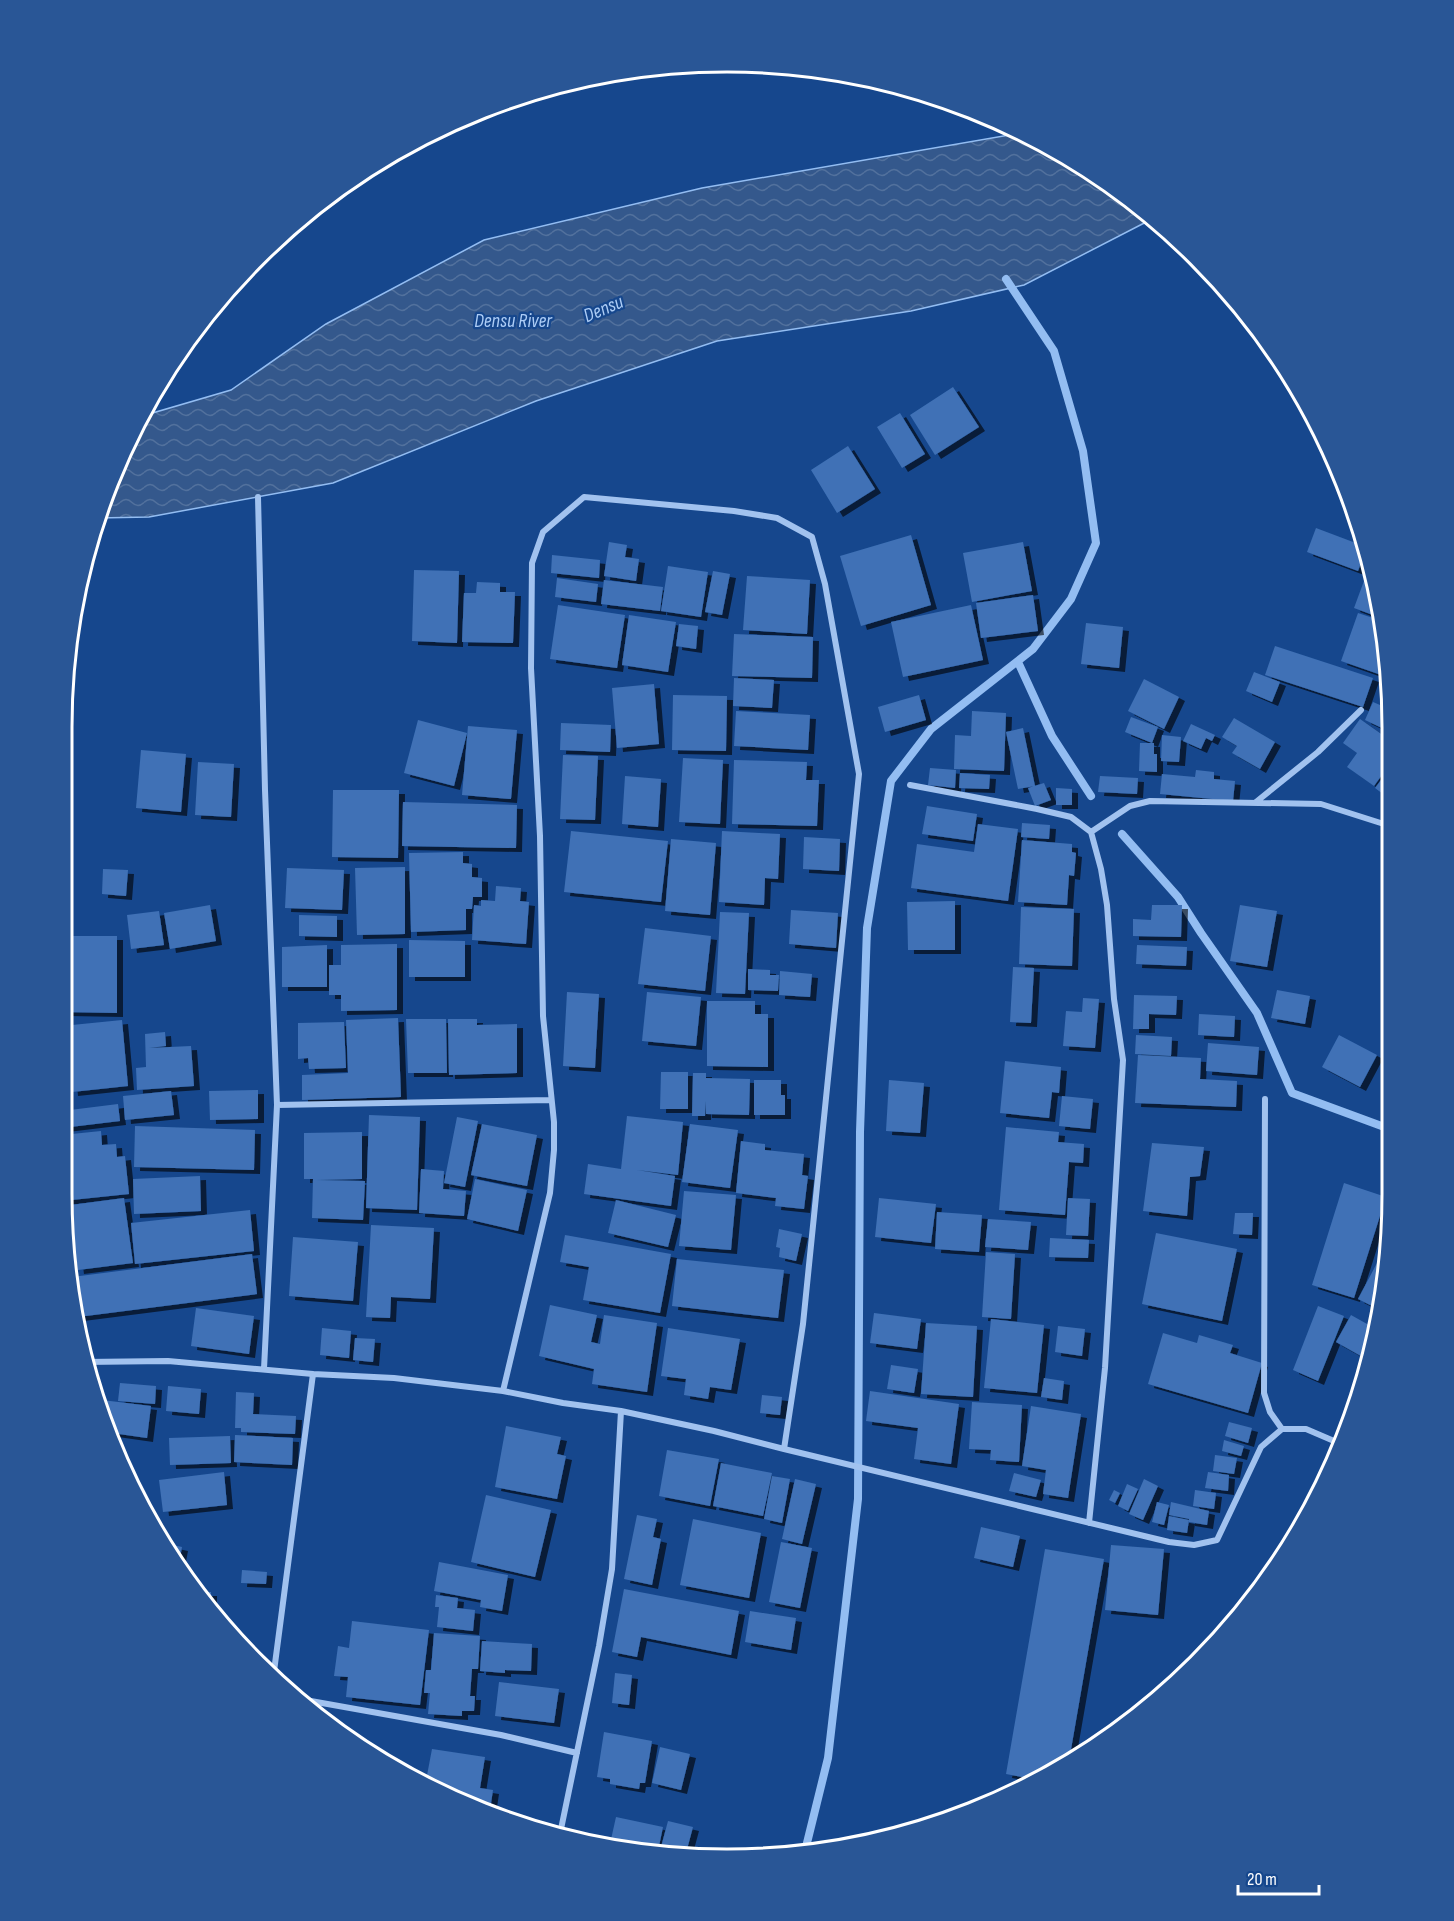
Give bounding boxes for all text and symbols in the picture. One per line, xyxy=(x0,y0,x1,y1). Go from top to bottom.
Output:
water label: Densu xyxy=(580,290,628,328)
water label: Densu River xyxy=(474,309,553,333)
scale bar xyxy=(1238,1858,1319,1896)
text: 20 m xyxy=(1247,1869,1277,1890)

